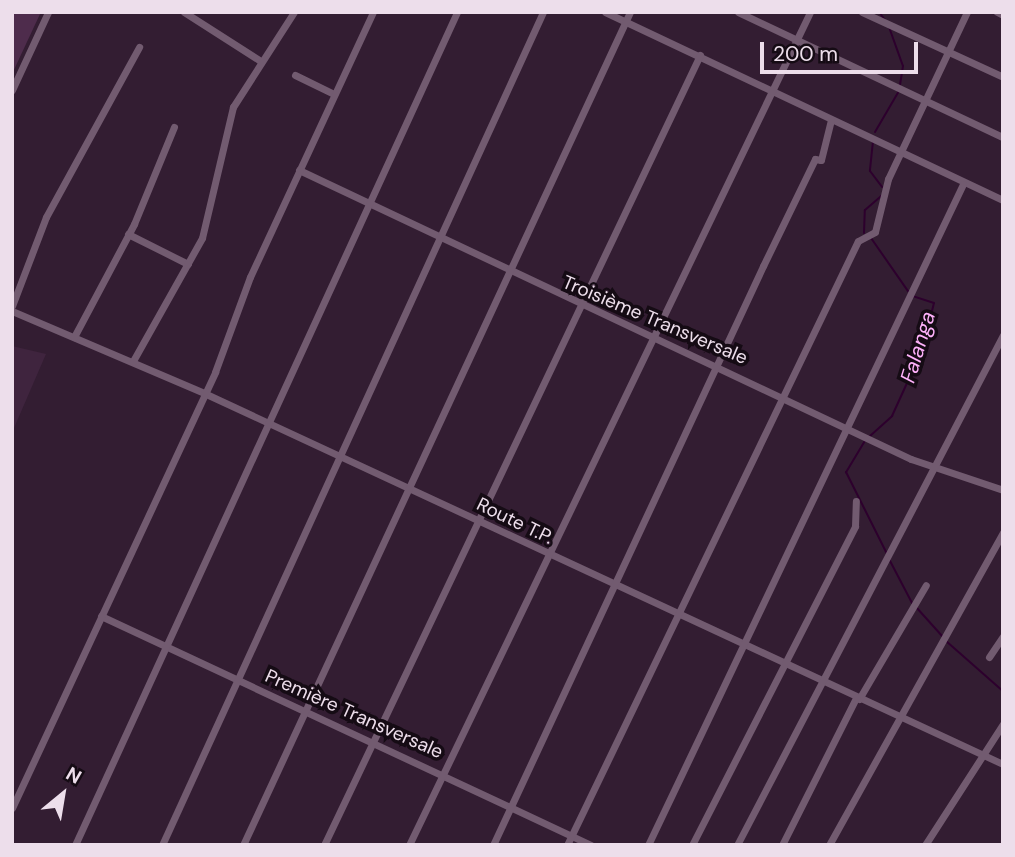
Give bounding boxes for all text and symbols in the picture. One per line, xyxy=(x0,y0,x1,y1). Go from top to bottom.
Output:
scale bar xyxy=(763,28,920,72)
text: 200 m xyxy=(773,40,838,68)
street label: Troisième Transversale xyxy=(559,271,751,369)
water label: Falanga xyxy=(895,308,941,386)
street label: Route T.P. xyxy=(473,493,557,549)
street label: Première Transversale xyxy=(261,664,447,764)
north arrow xyxy=(28,759,98,829)
text: N xyxy=(61,761,86,790)

